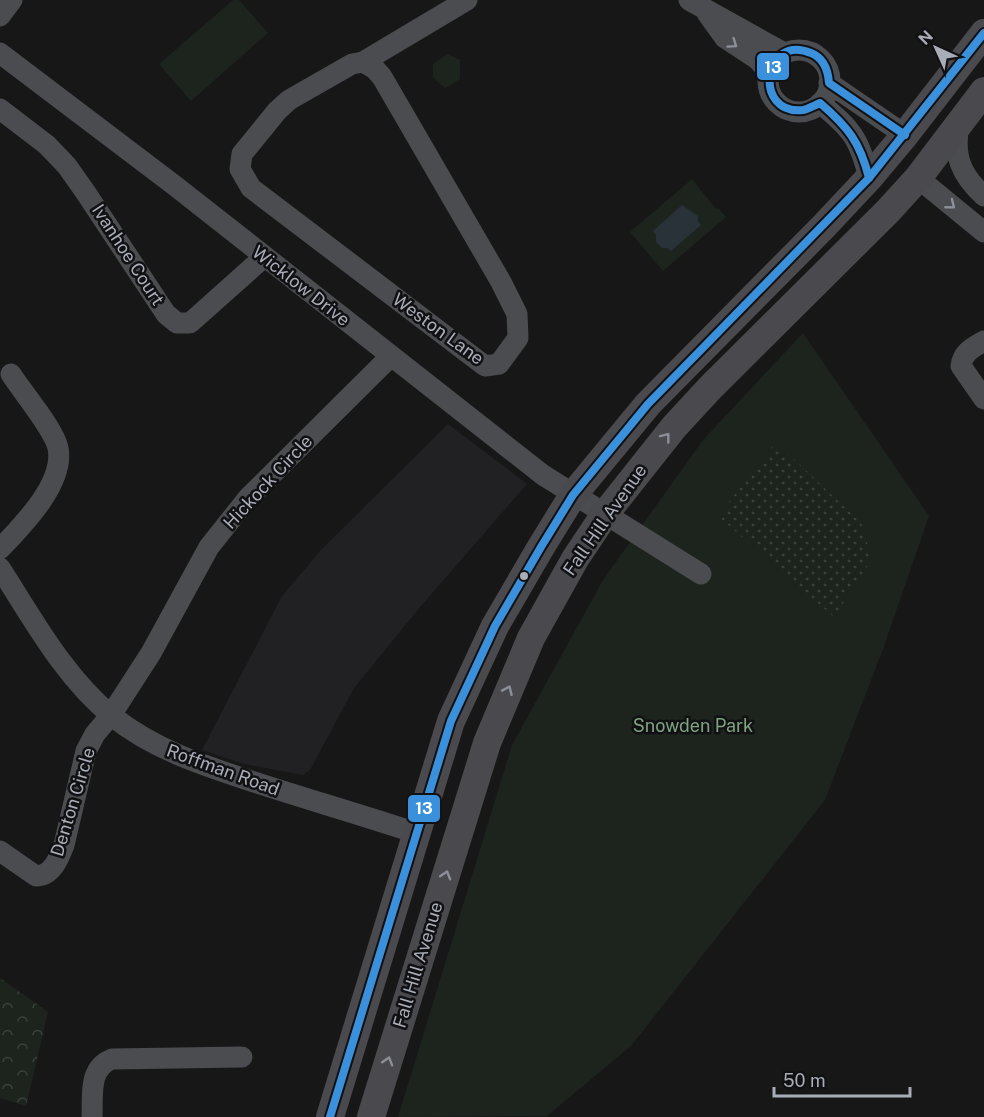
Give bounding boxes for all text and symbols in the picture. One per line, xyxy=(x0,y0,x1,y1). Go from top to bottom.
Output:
north arrow xyxy=(906,18,966,78)
text: N xyxy=(915,27,937,49)
one-way arrow xyxy=(727,37,738,48)
line badge: 13 xyxy=(756,52,790,81)
text: 13 xyxy=(764,58,782,77)
one-way arrow xyxy=(944,198,955,209)
street label: Ivanhoe Court xyxy=(88,200,169,309)
street label: Wicklow Drive xyxy=(248,241,354,330)
street label: Weston Lane xyxy=(389,288,488,369)
street label: Hickock Circle xyxy=(219,430,316,533)
one-way arrow xyxy=(659,433,670,444)
street label: Fall Hill Avenue xyxy=(559,460,651,579)
unlabelled marker xyxy=(518,570,530,582)
one-way arrow xyxy=(501,686,513,697)
park label: Snowden Park xyxy=(633,715,753,736)
street label: Roffman Road xyxy=(164,739,282,800)
street label: Denton Circle xyxy=(46,745,99,859)
line badge: 13 xyxy=(407,794,441,823)
text: 13 xyxy=(415,799,433,818)
one-way arrow xyxy=(439,870,451,881)
street label: Fall Hill Avenue xyxy=(388,899,447,1030)
one-way arrow xyxy=(381,1056,393,1067)
scale bar xyxy=(774,1060,910,1098)
text: 50 m xyxy=(783,1070,826,1091)

